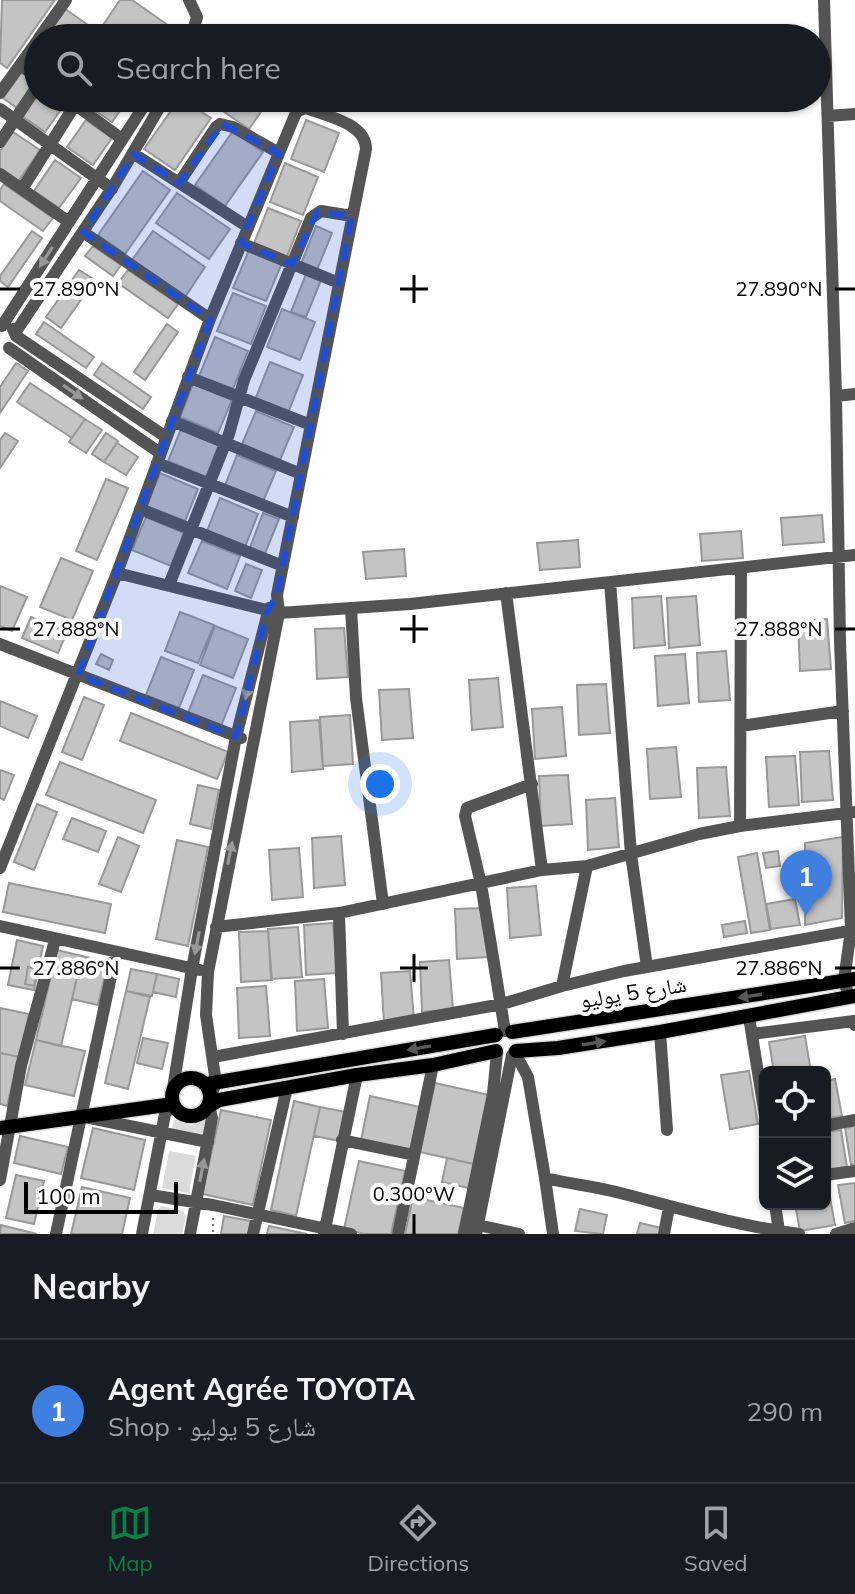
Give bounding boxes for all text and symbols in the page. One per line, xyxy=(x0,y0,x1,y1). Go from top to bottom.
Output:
search box xyxy=(24,24,831,112)
icon: search xyxy=(52,46,96,90)
text: Search here xyxy=(116,49,281,87)
one-way arrow xyxy=(39,246,53,268)
text: 27.890°N xyxy=(33,276,119,301)
text: 27.890°N xyxy=(736,276,822,301)
one-way arrow xyxy=(62,384,83,399)
text: 27.888°N xyxy=(33,616,119,641)
text: 27.888°N xyxy=(736,616,822,641)
one-way arrow xyxy=(241,675,254,700)
your location xyxy=(360,764,400,804)
one-way arrow xyxy=(225,840,237,865)
pin: 1 xyxy=(780,850,832,916)
one-way arrow xyxy=(190,930,203,955)
text: 27.886°N xyxy=(33,955,119,980)
text: 27.886°N xyxy=(736,955,822,980)
street label: شارع 5 يوليو xyxy=(578,970,688,1014)
one-way arrow xyxy=(738,990,763,1003)
one-way arrow xyxy=(582,1036,607,1048)
one-way arrow xyxy=(407,1043,432,1055)
map controls xyxy=(759,1066,831,1210)
button: locate xyxy=(759,1066,831,1138)
button: layers xyxy=(759,1138,831,1210)
one-way arrow xyxy=(197,1157,209,1182)
scale bar xyxy=(24,1178,178,1214)
text: 0.300°W xyxy=(373,1181,455,1206)
text: 100 m xyxy=(36,1182,101,1210)
text: Nearby xyxy=(32,1265,150,1308)
text: Agent Agrée TOYOTA xyxy=(108,1370,415,1408)
text: 1 xyxy=(50,1395,66,1428)
text: 290 m xyxy=(747,1395,823,1428)
text: Shop · شارع 5 يوليو xyxy=(108,1410,316,1443)
tab: Map xyxy=(107,1501,153,1577)
tab: Directions xyxy=(368,1501,469,1577)
tab: Saved xyxy=(684,1501,748,1577)

